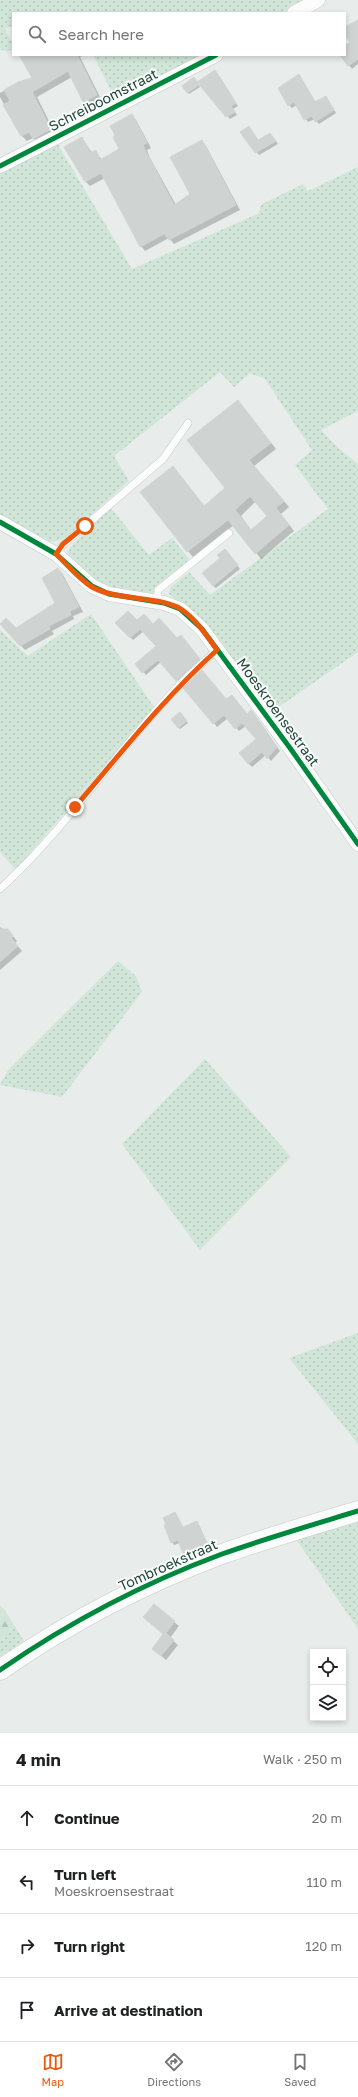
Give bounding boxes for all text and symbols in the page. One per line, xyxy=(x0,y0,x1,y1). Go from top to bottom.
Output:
search box xyxy=(12,12,346,56)
icon: search xyxy=(26,23,48,45)
text: Search here xyxy=(58,25,144,43)
street label: Schreiboomstraat xyxy=(46,65,160,134)
route start xyxy=(76,517,94,535)
street label: Moeskroensestraat xyxy=(233,654,323,769)
route end xyxy=(66,798,84,816)
street label: Tombroekstraat xyxy=(116,1535,220,1594)
map controls xyxy=(310,1649,346,1721)
button: locate xyxy=(310,1649,346,1685)
button: layers xyxy=(310,1685,346,1721)
text: 4 min xyxy=(16,1749,61,1770)
text: Walk · 250 m xyxy=(263,1751,342,1767)
icon: ahead xyxy=(16,1807,38,1829)
text: Continue xyxy=(54,1809,120,1827)
text: 20 m xyxy=(312,1810,342,1826)
text: Turn left xyxy=(54,1865,116,1883)
icon: left xyxy=(16,1871,38,1893)
text: 110 m xyxy=(307,1874,342,1890)
text: Moeskroensestraat xyxy=(54,1883,174,1899)
icon: right xyxy=(16,1935,38,1957)
text: Turn right xyxy=(54,1937,125,1955)
text: 120 m xyxy=(305,1938,342,1954)
icon: arrive xyxy=(16,1999,38,2021)
text: Arrive at destination xyxy=(54,2001,203,2019)
tab: Map xyxy=(42,2051,64,2088)
tab: Directions xyxy=(147,2051,201,2088)
tab: Saved xyxy=(284,2051,316,2088)

